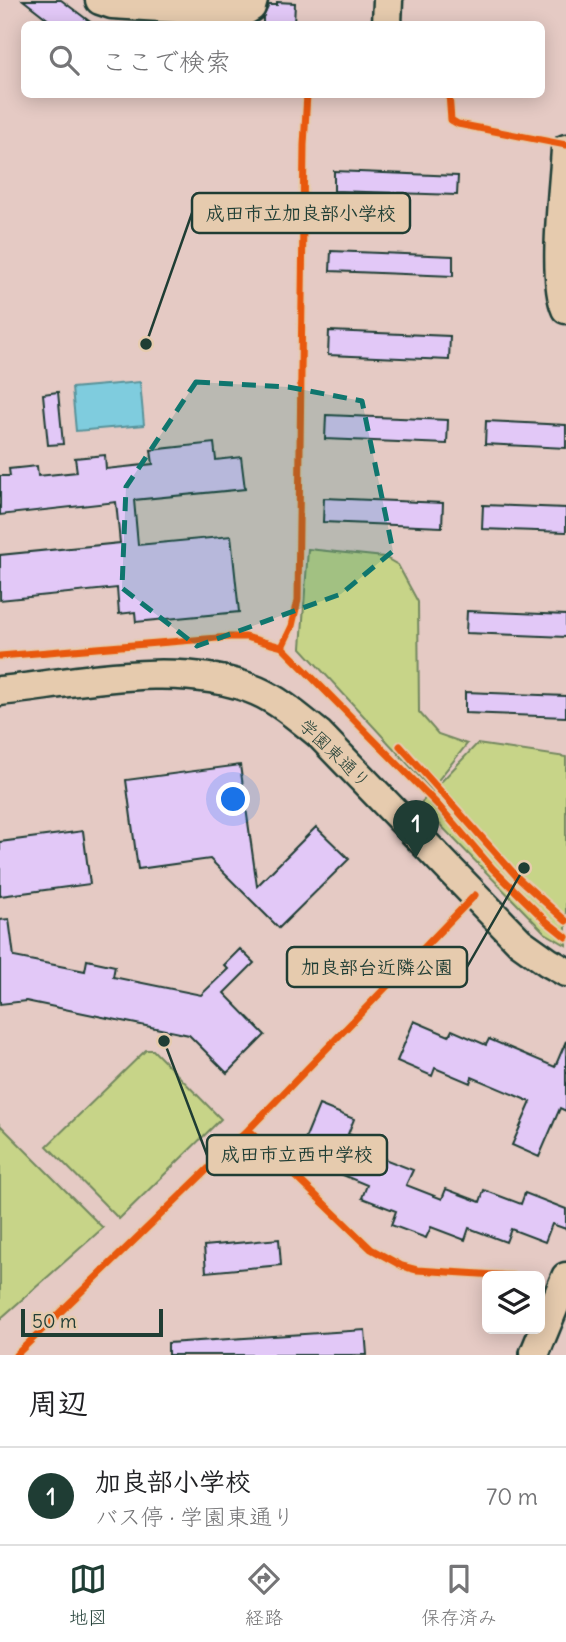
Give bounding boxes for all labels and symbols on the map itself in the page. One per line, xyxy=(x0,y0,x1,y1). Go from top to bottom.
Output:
callout: 成田市立加良部小学校 xyxy=(192,193,410,233)
text: 成田市立加良部小学校 xyxy=(206,201,396,225)
street label: 学園東通り xyxy=(295,713,375,793)
your location xyxy=(216,782,250,816)
pin: 1 xyxy=(393,800,439,858)
callout: 加良部台近隣公園 xyxy=(287,947,467,987)
text: 加良部台近隣公園 xyxy=(301,955,453,979)
callout: 成田市立西中学校 xyxy=(207,1135,387,1175)
text: 成田市立西中学校 xyxy=(221,1142,373,1166)
scale bar xyxy=(21,1306,163,1338)

